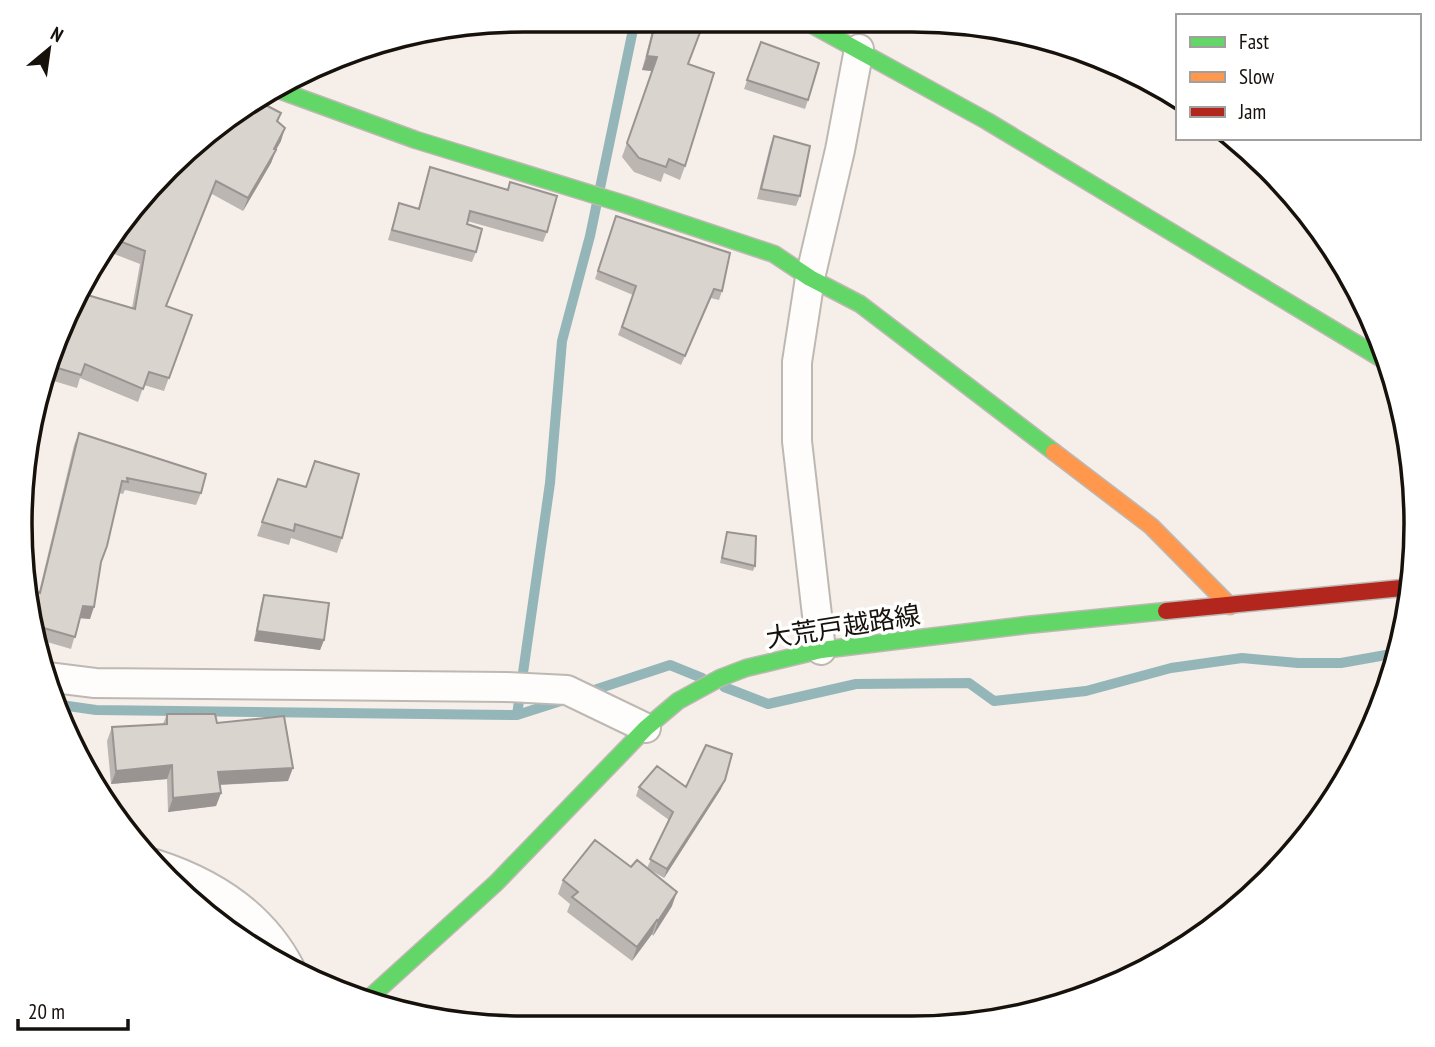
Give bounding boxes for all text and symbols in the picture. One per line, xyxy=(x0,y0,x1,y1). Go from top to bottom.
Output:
north arrow xyxy=(14,14,84,84)
legend xyxy=(1176,14,1421,140)
text: N xyxy=(47,21,68,47)
text: Fast xyxy=(1239,28,1269,55)
text: Slow xyxy=(1239,63,1275,90)
text: Jam xyxy=(1238,98,1266,125)
street label: 大荒戸越路線 xyxy=(763,598,923,654)
scale bar xyxy=(18,988,128,1032)
text: 20 m xyxy=(28,998,65,1025)

